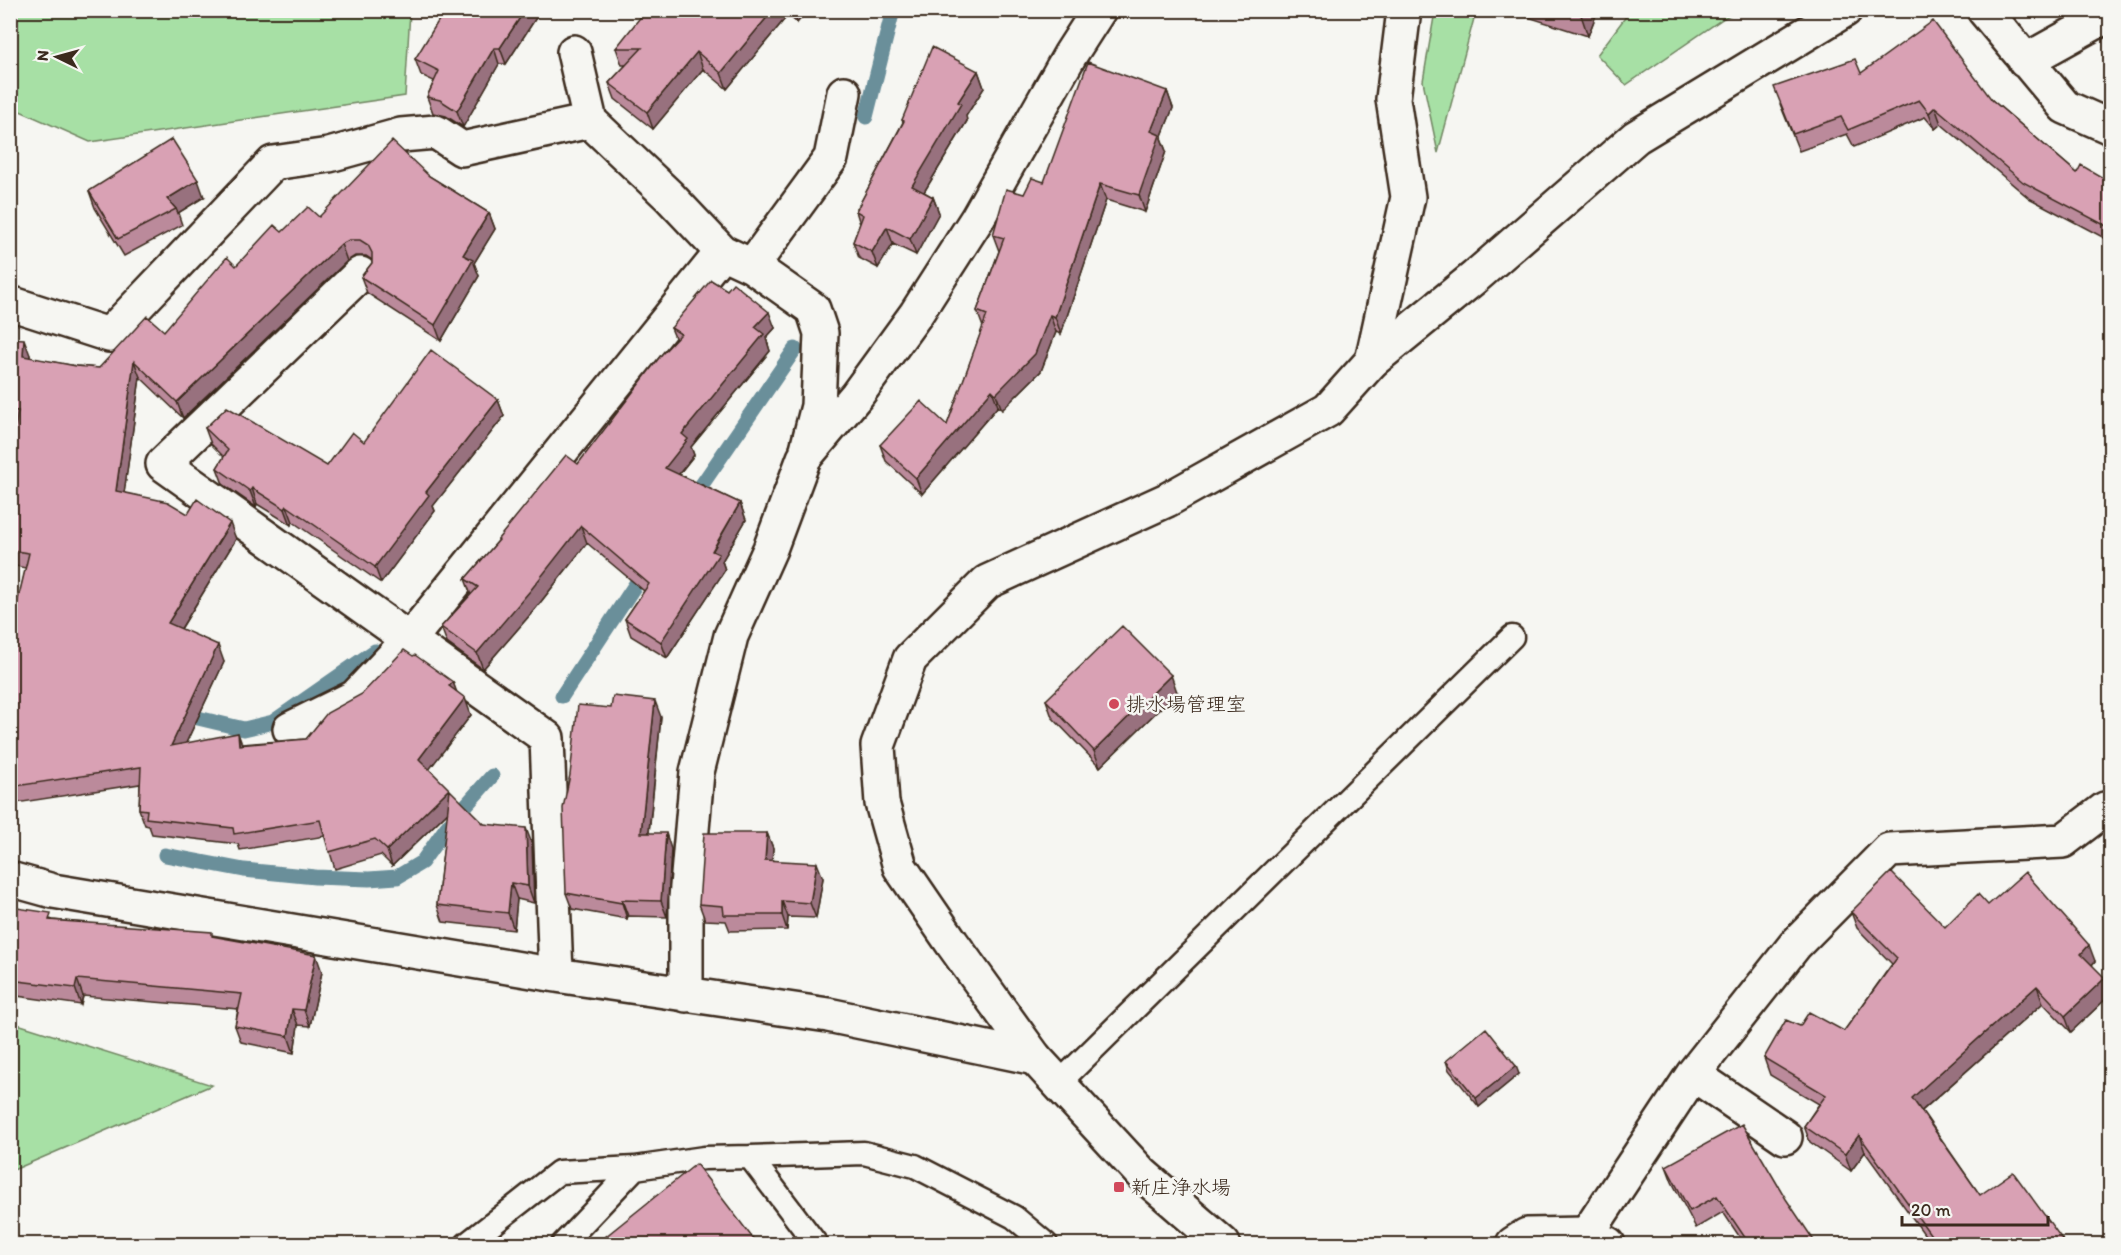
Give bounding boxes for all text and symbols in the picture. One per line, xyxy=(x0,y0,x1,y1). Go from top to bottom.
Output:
north arrow xyxy=(27,27,87,87)
text: N xyxy=(33,50,52,62)
place label: 排水場管理室 xyxy=(1126,692,1246,716)
marker: 排水場管理室 xyxy=(1107,697,1121,711)
place label: 新庄浄水場 xyxy=(1131,1175,1231,1199)
marker: 新庄浄水場 xyxy=(1112,1180,1126,1194)
scale bar xyxy=(1902,1189,2048,1227)
text: 20 m xyxy=(1911,1199,1951,1221)

